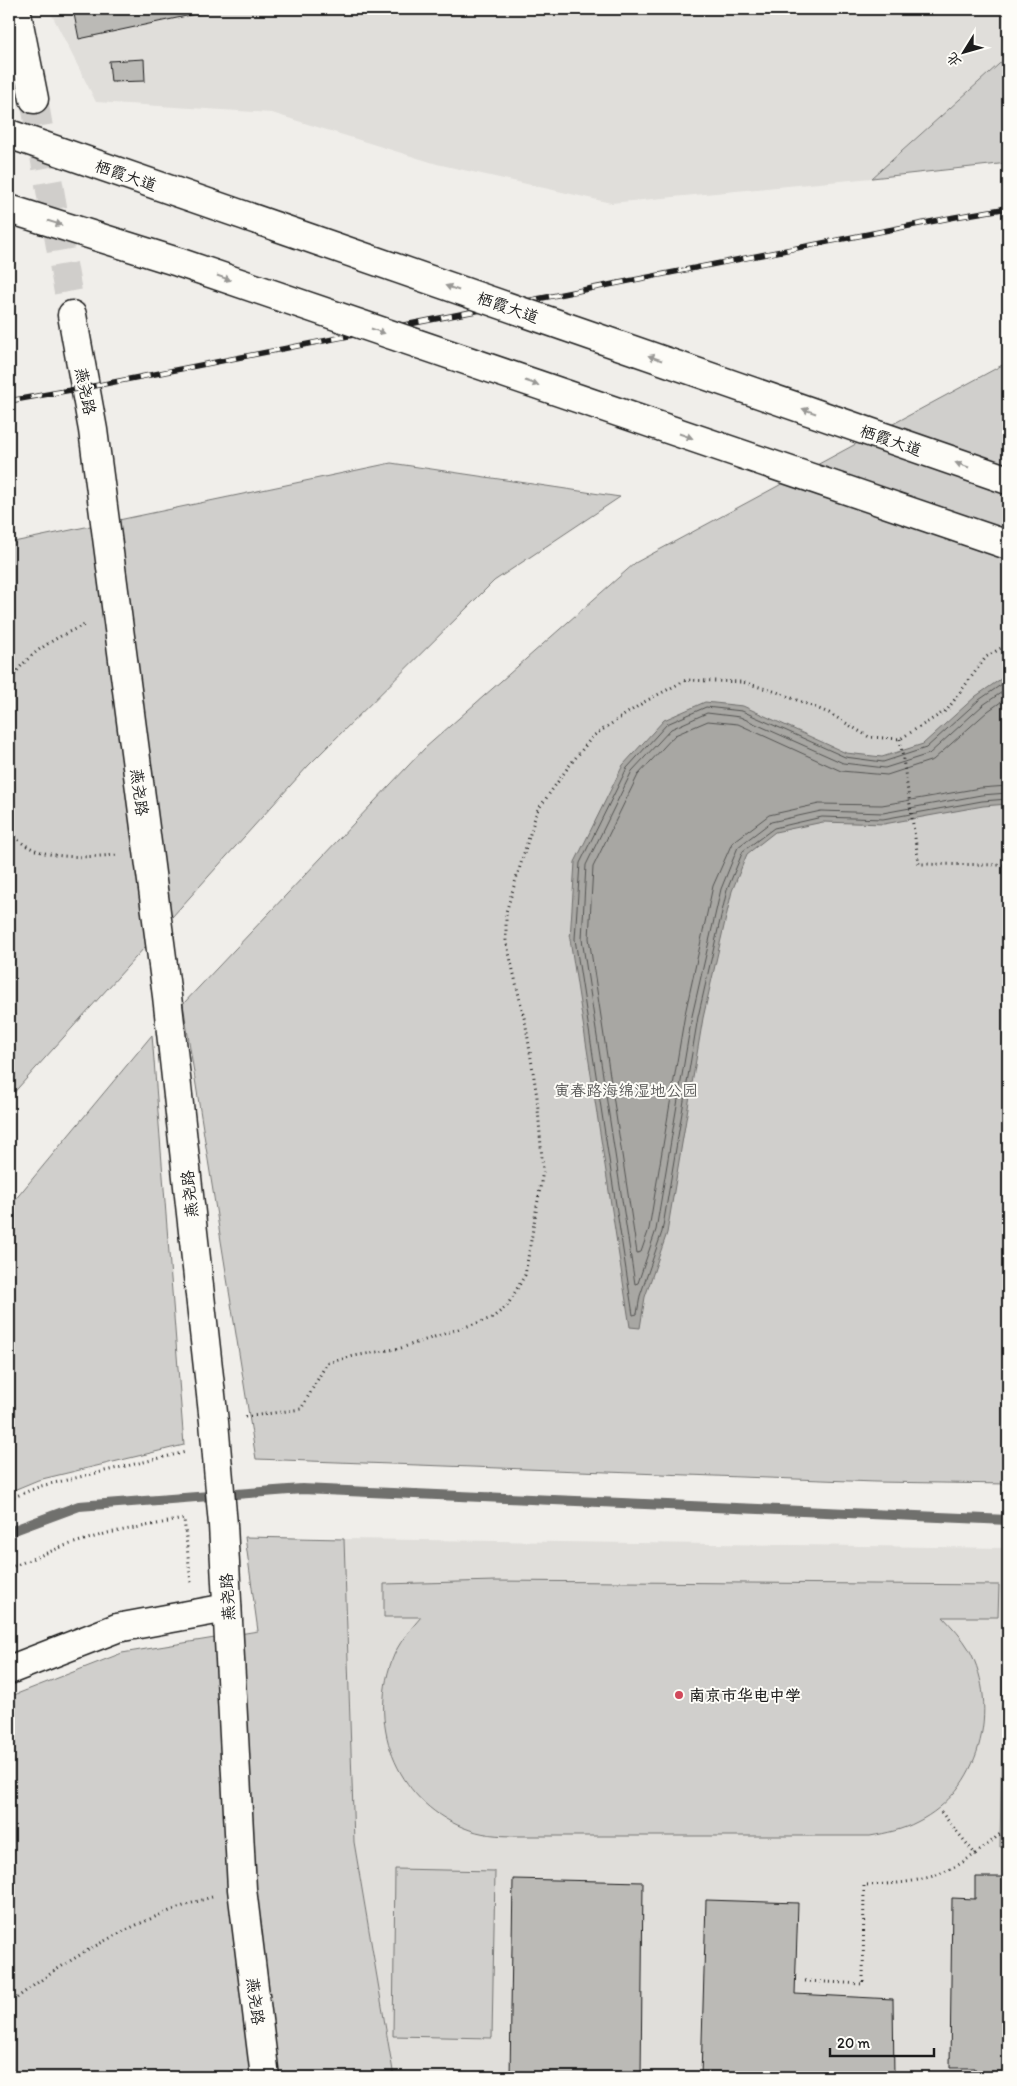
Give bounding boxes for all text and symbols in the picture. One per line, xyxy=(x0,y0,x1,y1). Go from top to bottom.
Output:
north arrow xyxy=(940,28,990,78)
text: 北 xyxy=(943,49,965,70)
street label: 栖霞大道 xyxy=(92,156,159,195)
one-way arrow xyxy=(48,220,63,228)
one-way arrow xyxy=(217,275,232,282)
one-way arrow xyxy=(444,284,459,292)
street label: 栖霞大道 xyxy=(474,288,541,327)
one-way arrow xyxy=(371,327,386,335)
one-way arrow xyxy=(647,354,662,362)
street label: 燕尧路 xyxy=(72,366,99,416)
one-way arrow xyxy=(525,379,540,387)
one-way arrow xyxy=(801,407,816,415)
street label: 栖霞大道 xyxy=(857,421,924,460)
one-way arrow xyxy=(679,432,694,440)
one-way arrow xyxy=(954,460,969,468)
street label: 燕尧路 xyxy=(127,767,152,817)
park label: 寅春路海绵湿地公园 xyxy=(554,1081,698,1100)
street label: 燕尧路 xyxy=(178,1169,201,1219)
street label: 燕尧路 xyxy=(217,1573,238,1621)
place label: 南京市华电中学 xyxy=(689,1686,801,1705)
marker: 南京市华电中学 xyxy=(673,1689,685,1701)
street label: 燕尧路 xyxy=(243,1976,268,2026)
scale bar xyxy=(830,2026,933,2058)
text: 20 m xyxy=(837,2034,871,2052)

